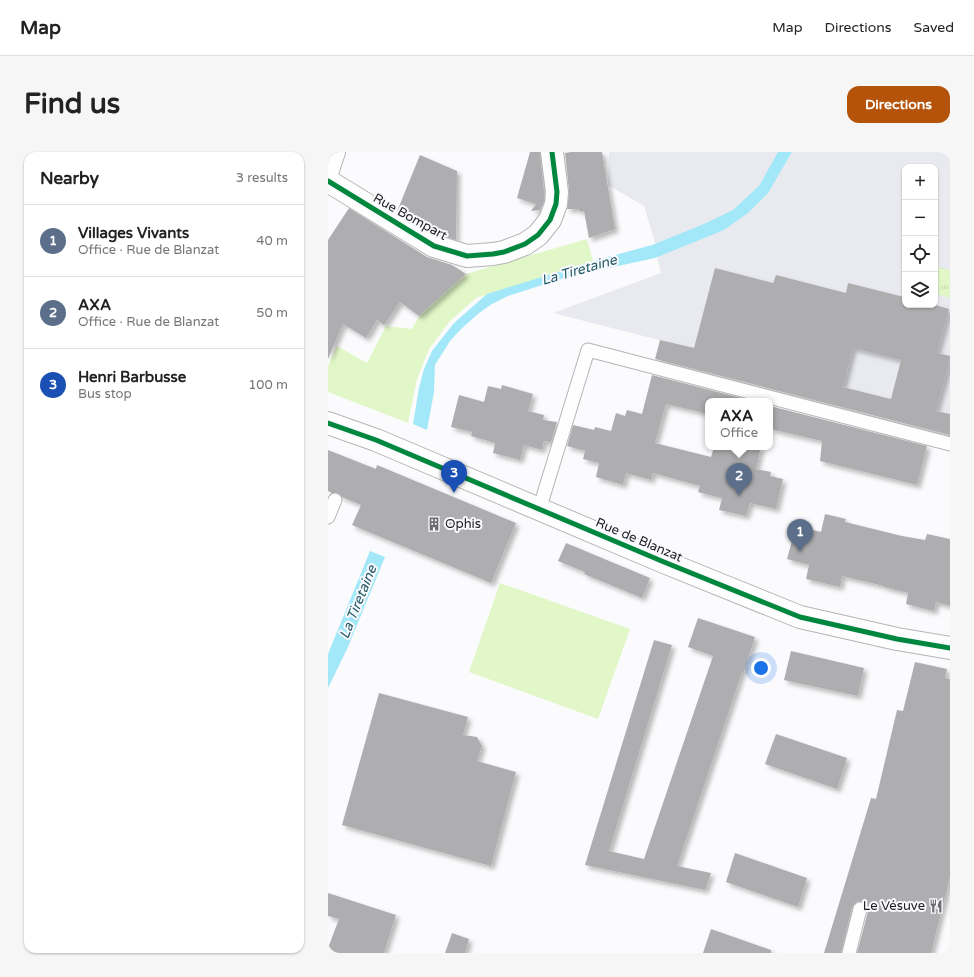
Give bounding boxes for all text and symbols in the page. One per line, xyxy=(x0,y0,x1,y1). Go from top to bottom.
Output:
text: Map xyxy=(20,17,61,39)
text: Map xyxy=(772,19,803,36)
text: Directions xyxy=(825,19,892,36)
text: Saved xyxy=(914,19,954,36)
button: Directions xyxy=(847,86,950,123)
text: Find us xyxy=(24,87,120,121)
map controls xyxy=(902,164,938,308)
button: + xyxy=(902,164,938,200)
text: Nearby xyxy=(40,168,99,189)
text: 3 results xyxy=(236,170,288,186)
street label: Rue Bompart xyxy=(370,190,450,244)
button: − xyxy=(902,200,938,236)
text: Villages Vivants xyxy=(78,224,189,242)
text: 1 xyxy=(49,233,57,249)
text: 40 m xyxy=(256,233,288,249)
button: locate xyxy=(902,236,938,272)
text: Office · Rue de Blanzat xyxy=(78,242,219,258)
water label: La Tiretaine xyxy=(539,251,620,289)
button: layers xyxy=(902,272,938,308)
text: AXA xyxy=(78,296,111,314)
text: 2 xyxy=(49,305,57,321)
text: 50 m xyxy=(256,305,288,321)
text: Office · Rue de Blanzat xyxy=(78,314,219,330)
text: Henri Barbusse xyxy=(78,368,186,386)
text: 3 xyxy=(49,377,57,393)
text: 100 m xyxy=(248,377,288,393)
text: Bus stop xyxy=(78,386,132,402)
popup xyxy=(705,398,773,450)
text: AXA xyxy=(720,407,753,425)
text: Office xyxy=(720,425,758,441)
pin: 3 xyxy=(441,460,467,493)
pin: 2 xyxy=(726,463,752,496)
street label: Rue de Blanzat xyxy=(593,515,685,566)
building icon: Ophis xyxy=(426,516,442,532)
place label: Ophis xyxy=(445,516,481,532)
pin: 1 xyxy=(787,519,813,552)
water label: La Tiretaine xyxy=(336,562,381,641)
your location xyxy=(751,658,771,678)
place label: Le Vésuve xyxy=(863,898,925,914)
restaurant icon: Le Vésuve xyxy=(928,898,944,914)

